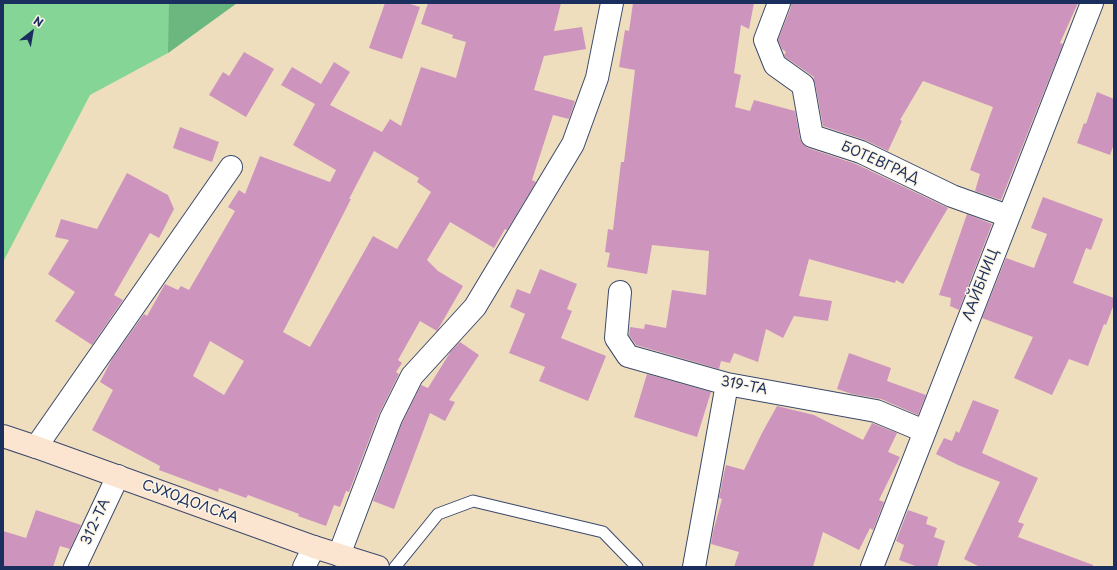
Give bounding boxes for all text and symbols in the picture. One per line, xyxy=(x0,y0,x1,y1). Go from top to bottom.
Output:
north arrow xyxy=(12,12,52,52)
text: N xyxy=(30,12,47,31)
street label: БОТЕВГРАД xyxy=(838,138,922,188)
street label: ЛАЙБНИЦ xyxy=(960,247,1002,323)
street label: 319-ТА xyxy=(719,373,769,399)
street label: СУХОДОЛСКА xyxy=(139,477,241,527)
street label: 312-ТА xyxy=(78,496,114,548)

